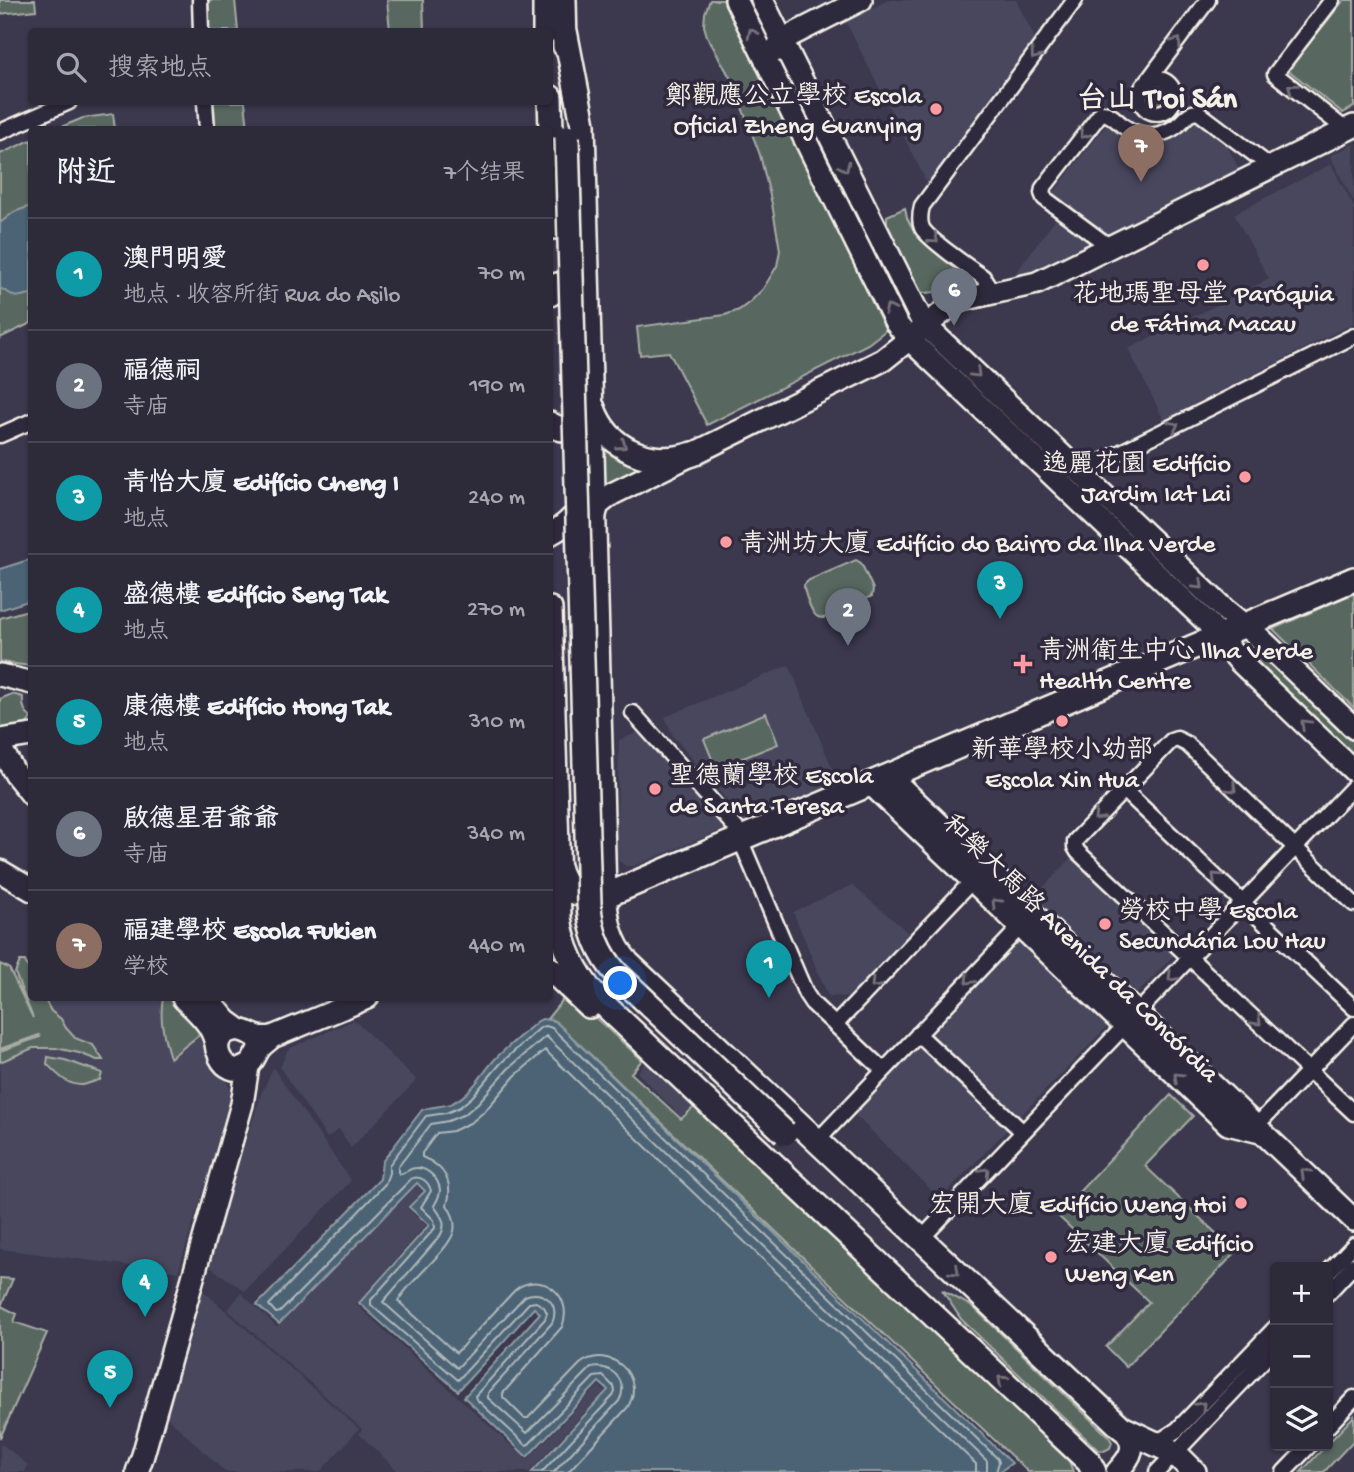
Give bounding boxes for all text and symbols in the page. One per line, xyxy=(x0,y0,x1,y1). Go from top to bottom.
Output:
search box xyxy=(28,28,553,105)
one-way arrow xyxy=(746,28,760,40)
one-way arrow xyxy=(1168,37,1181,50)
one-way arrow xyxy=(1030,47,1043,60)
icon: search xyxy=(52,48,90,86)
text: 搜索地点 xyxy=(108,55,212,86)
place label: 鄭觀應公立學校 Escola Oficial Zheng Guanying xyxy=(666,81,924,144)
district label: 台山 T'oi Sán xyxy=(1077,82,1238,119)
one-way arrow xyxy=(1287,83,1300,96)
marker: 鄭觀應公立學校 Escola Oficial Zheng Guanying xyxy=(928,101,944,117)
pin: 7 xyxy=(1118,124,1164,182)
one-way arrow xyxy=(1080,126,1093,138)
text: 附近 xyxy=(56,158,116,193)
one-way arrow xyxy=(836,160,850,172)
text: 7个结果 xyxy=(444,161,525,188)
one-way arrow xyxy=(925,231,938,243)
text: 澳門明愛 xyxy=(123,246,227,277)
marker: 花地瑪聖母堂 Paróquia de Fátima Macau xyxy=(1195,257,1211,273)
text: 1 xyxy=(74,261,84,288)
text: 70 m xyxy=(478,261,525,288)
pin: 6 xyxy=(931,268,977,326)
place label: 花地瑪聖母堂 Paróquia de Fátima Macau xyxy=(1072,279,1335,342)
text: 地点 · 收容所街 Rua do Asilo xyxy=(123,283,401,310)
one-way arrow xyxy=(884,304,898,316)
text: 福德祠 xyxy=(123,358,201,389)
one-way arrow xyxy=(967,364,980,377)
text: 2 xyxy=(73,373,85,400)
text: 190 m xyxy=(469,373,525,400)
text: 寺庙 xyxy=(123,395,169,422)
one-way arrow xyxy=(1167,420,1179,434)
one-way arrow xyxy=(614,437,627,449)
place label: 逸麗花園 Edifício Jardim Iat Lai xyxy=(1042,449,1231,512)
marker: 逸麗花園 Edifício Jardim Iat Lai xyxy=(1237,469,1253,485)
text: 青怡大廈 Edifício Cheng I xyxy=(123,470,399,501)
text: 3 xyxy=(73,485,85,512)
text: 240 m xyxy=(468,485,525,512)
text: 地点 xyxy=(123,507,169,534)
place label: 青洲坊大廈 Edifício do Bairro da Ilha Verde xyxy=(740,529,1216,562)
marker: 青洲坊大廈 Edifício do Bairro da Ilha Verde xyxy=(718,534,734,550)
pin: 3 xyxy=(977,561,1023,619)
one-way arrow xyxy=(1191,576,1204,589)
text: 盛德樓 Edifício Seng Tak xyxy=(123,582,387,613)
pin: 2 xyxy=(825,588,871,646)
text: 4 xyxy=(74,597,84,624)
text: 270 m xyxy=(467,597,525,624)
text: 地点 xyxy=(123,619,169,646)
place label: 青洲衛生中心 llha Verde Health Centre xyxy=(1039,636,1313,699)
marker: 青洲衛生中心 llha Verde Health Centre xyxy=(1013,654,1033,674)
text: 康德樓 Edifício Hong Tak xyxy=(123,694,390,725)
text: 5 xyxy=(73,709,85,736)
text: 310 m xyxy=(469,709,525,736)
marker: 新華學校小幼部 Escola Xin Hua xyxy=(1054,713,1070,729)
one-way arrow xyxy=(1300,719,1313,732)
text: 地点 xyxy=(123,731,169,758)
place label: 新華學校小幼部 Escola Xin Hua xyxy=(971,735,1153,798)
place label: 聖德蘭學校 Escola de Santa Teresa xyxy=(669,761,875,824)
one-way arrow xyxy=(1224,780,1237,792)
marker: 聖德蘭學校 Escola de Santa Teresa xyxy=(647,781,663,797)
text: 啟德星君爺爺 xyxy=(123,806,279,837)
street label: 和樂大馬路 Avenida da Concórdia xyxy=(934,808,1226,1092)
one-way arrow xyxy=(1094,808,1107,821)
text: 6 xyxy=(73,821,85,848)
text: 340 m xyxy=(467,821,525,848)
text: 寺庙 xyxy=(123,843,169,870)
one-way arrow xyxy=(1211,872,1224,885)
place label: 勞校中學 Escola Secundária Lou Hau xyxy=(1119,896,1326,959)
one-way arrow xyxy=(991,899,1004,912)
marker: 勞校中學 Escola Secundária Lou Hau xyxy=(1097,916,1113,932)
text: 福建學校 Escola Fukien xyxy=(123,918,376,949)
text: 7 xyxy=(73,933,85,960)
text: 440 m xyxy=(468,933,525,960)
pin: 1 xyxy=(746,940,792,998)
text: 学校 xyxy=(123,955,169,982)
your location xyxy=(603,966,637,1000)
one-way arrow xyxy=(1167,969,1180,982)
one-way arrow xyxy=(965,972,977,985)
one-way arrow xyxy=(870,975,883,988)
one-way arrow xyxy=(1249,1013,1262,1026)
one-way arrow xyxy=(1173,1073,1186,1086)
one-way arrow xyxy=(977,1167,990,1180)
one-way arrow xyxy=(1300,1169,1313,1182)
place label: 宏開大廈 Edifício Weng Hoi xyxy=(929,1190,1227,1223)
marker: 宏開大廈 Edifício Weng Hoi xyxy=(1233,1195,1249,1211)
place label: 宏建大廈 Edifício Weng Ken xyxy=(1065,1229,1254,1292)
marker: 宏建大廈 Edifício Weng Ken xyxy=(1043,1249,1059,1265)
pin: 4 xyxy=(122,1259,168,1317)
map controls xyxy=(1270,1262,1333,1451)
button: + xyxy=(1270,1262,1333,1325)
one-way arrow xyxy=(947,1263,960,1276)
button: − xyxy=(1270,1325,1333,1388)
pin: 5 xyxy=(87,1350,133,1408)
one-way arrow xyxy=(997,1375,1010,1388)
button: layers xyxy=(1270,1388,1333,1451)
one-way arrow xyxy=(1192,1401,1205,1414)

